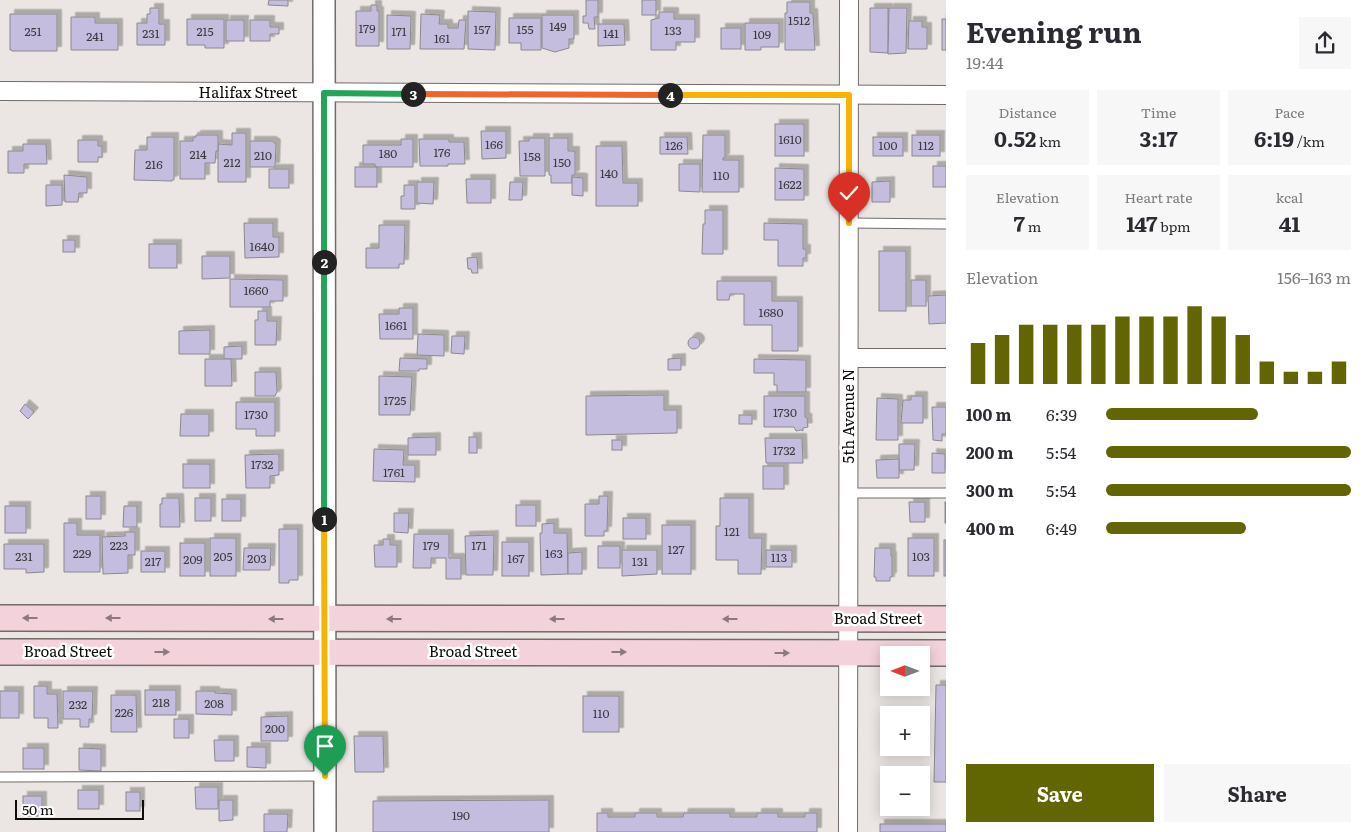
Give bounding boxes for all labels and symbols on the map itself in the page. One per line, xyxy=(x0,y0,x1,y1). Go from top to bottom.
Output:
house number: 1512 xyxy=(788,11,810,29)
house number: 149 xyxy=(549,17,567,35)
house number: 179 xyxy=(359,19,375,37)
house number: 157 xyxy=(473,20,491,38)
house number: 155 xyxy=(516,20,534,38)
house number: 133 xyxy=(664,21,682,39)
house number: 251 xyxy=(24,22,42,40)
house number: 215 xyxy=(196,22,214,40)
house number: 171 xyxy=(391,22,407,40)
house number: 231 xyxy=(142,24,160,42)
house number: 141 xyxy=(603,24,619,42)
house number: 109 xyxy=(753,25,771,43)
house number: 241 xyxy=(86,27,104,45)
house number: 161 xyxy=(434,29,450,47)
street label: Halifax Street xyxy=(199,80,297,103)
pin: 3 xyxy=(400,82,426,106)
pin: 4 xyxy=(658,82,682,108)
house number: 1610 xyxy=(778,130,802,148)
house number: 166 xyxy=(485,135,503,153)
house number: 126 xyxy=(665,136,683,154)
house number: 100 xyxy=(879,136,897,154)
house number: 112 xyxy=(918,136,934,154)
house number: 176 xyxy=(433,143,451,161)
house number: 180 xyxy=(379,144,397,162)
house number: 214 xyxy=(189,145,207,163)
house number: 210 xyxy=(254,146,272,164)
house number: 158 xyxy=(523,147,541,165)
house number: 212 xyxy=(223,153,241,171)
house number: 150 xyxy=(553,153,571,171)
house number: 216 xyxy=(145,155,163,173)
house number: 140 xyxy=(600,164,618,182)
house number: 110 xyxy=(713,166,729,184)
pin xyxy=(828,172,870,223)
house number: 1622 xyxy=(778,175,802,193)
house number: 1640 xyxy=(250,237,274,255)
pin: 2 xyxy=(312,250,336,274)
house number: 1660 xyxy=(244,281,268,299)
house number: 1680 xyxy=(759,303,783,321)
house number: 1661 xyxy=(385,316,407,334)
street label: 5th Avenue N xyxy=(836,369,859,463)
house number: 1725 xyxy=(384,391,406,409)
house number: 1730 xyxy=(773,403,797,421)
house number: 1730 xyxy=(244,405,268,423)
house number: 1732 xyxy=(773,441,795,459)
house number: 1732 xyxy=(251,455,273,473)
house number: 1761 xyxy=(383,463,405,481)
pin: 1 xyxy=(312,506,336,532)
house number: 121 xyxy=(724,522,740,540)
house number: 223 xyxy=(110,536,128,554)
house number: 179 xyxy=(423,536,439,554)
house number: 171 xyxy=(471,536,487,554)
house number: 127 xyxy=(668,540,684,558)
house number: 229 xyxy=(73,544,91,562)
house number: 163 xyxy=(545,544,563,562)
house number: 231 xyxy=(15,547,33,565)
house number: 205 xyxy=(213,547,233,565)
house number: 103 xyxy=(912,547,930,565)
house number: 113 xyxy=(771,548,787,566)
house number: 203 xyxy=(247,549,267,567)
house number: 167 xyxy=(507,549,525,567)
house number: 209 xyxy=(183,550,203,568)
house number: 217 xyxy=(145,552,161,570)
house number: 131 xyxy=(632,552,648,570)
street label: Broad Street xyxy=(834,606,922,629)
one-way arrow xyxy=(22,614,38,622)
one-way arrow xyxy=(105,614,121,622)
one-way arrow xyxy=(267,615,283,623)
one-way arrow xyxy=(386,615,402,623)
one-way arrow xyxy=(548,615,564,623)
one-way arrow xyxy=(722,615,738,623)
street label: Broad Street xyxy=(24,639,112,662)
street label: Broad Street xyxy=(429,639,517,662)
north arrow xyxy=(880,646,930,696)
one-way arrow xyxy=(155,648,171,656)
one-way arrow xyxy=(611,648,627,656)
one-way arrow xyxy=(774,649,790,657)
house number: 218 xyxy=(152,693,170,711)
house number: 208 xyxy=(204,694,224,712)
house number: 232 xyxy=(69,695,87,713)
house number: 226 xyxy=(115,703,134,721)
house number: 110 xyxy=(593,704,609,722)
house number: 200 xyxy=(265,719,285,737)
pin xyxy=(304,725,346,776)
scale bar xyxy=(15,797,144,820)
house number: 190 xyxy=(452,806,470,824)

